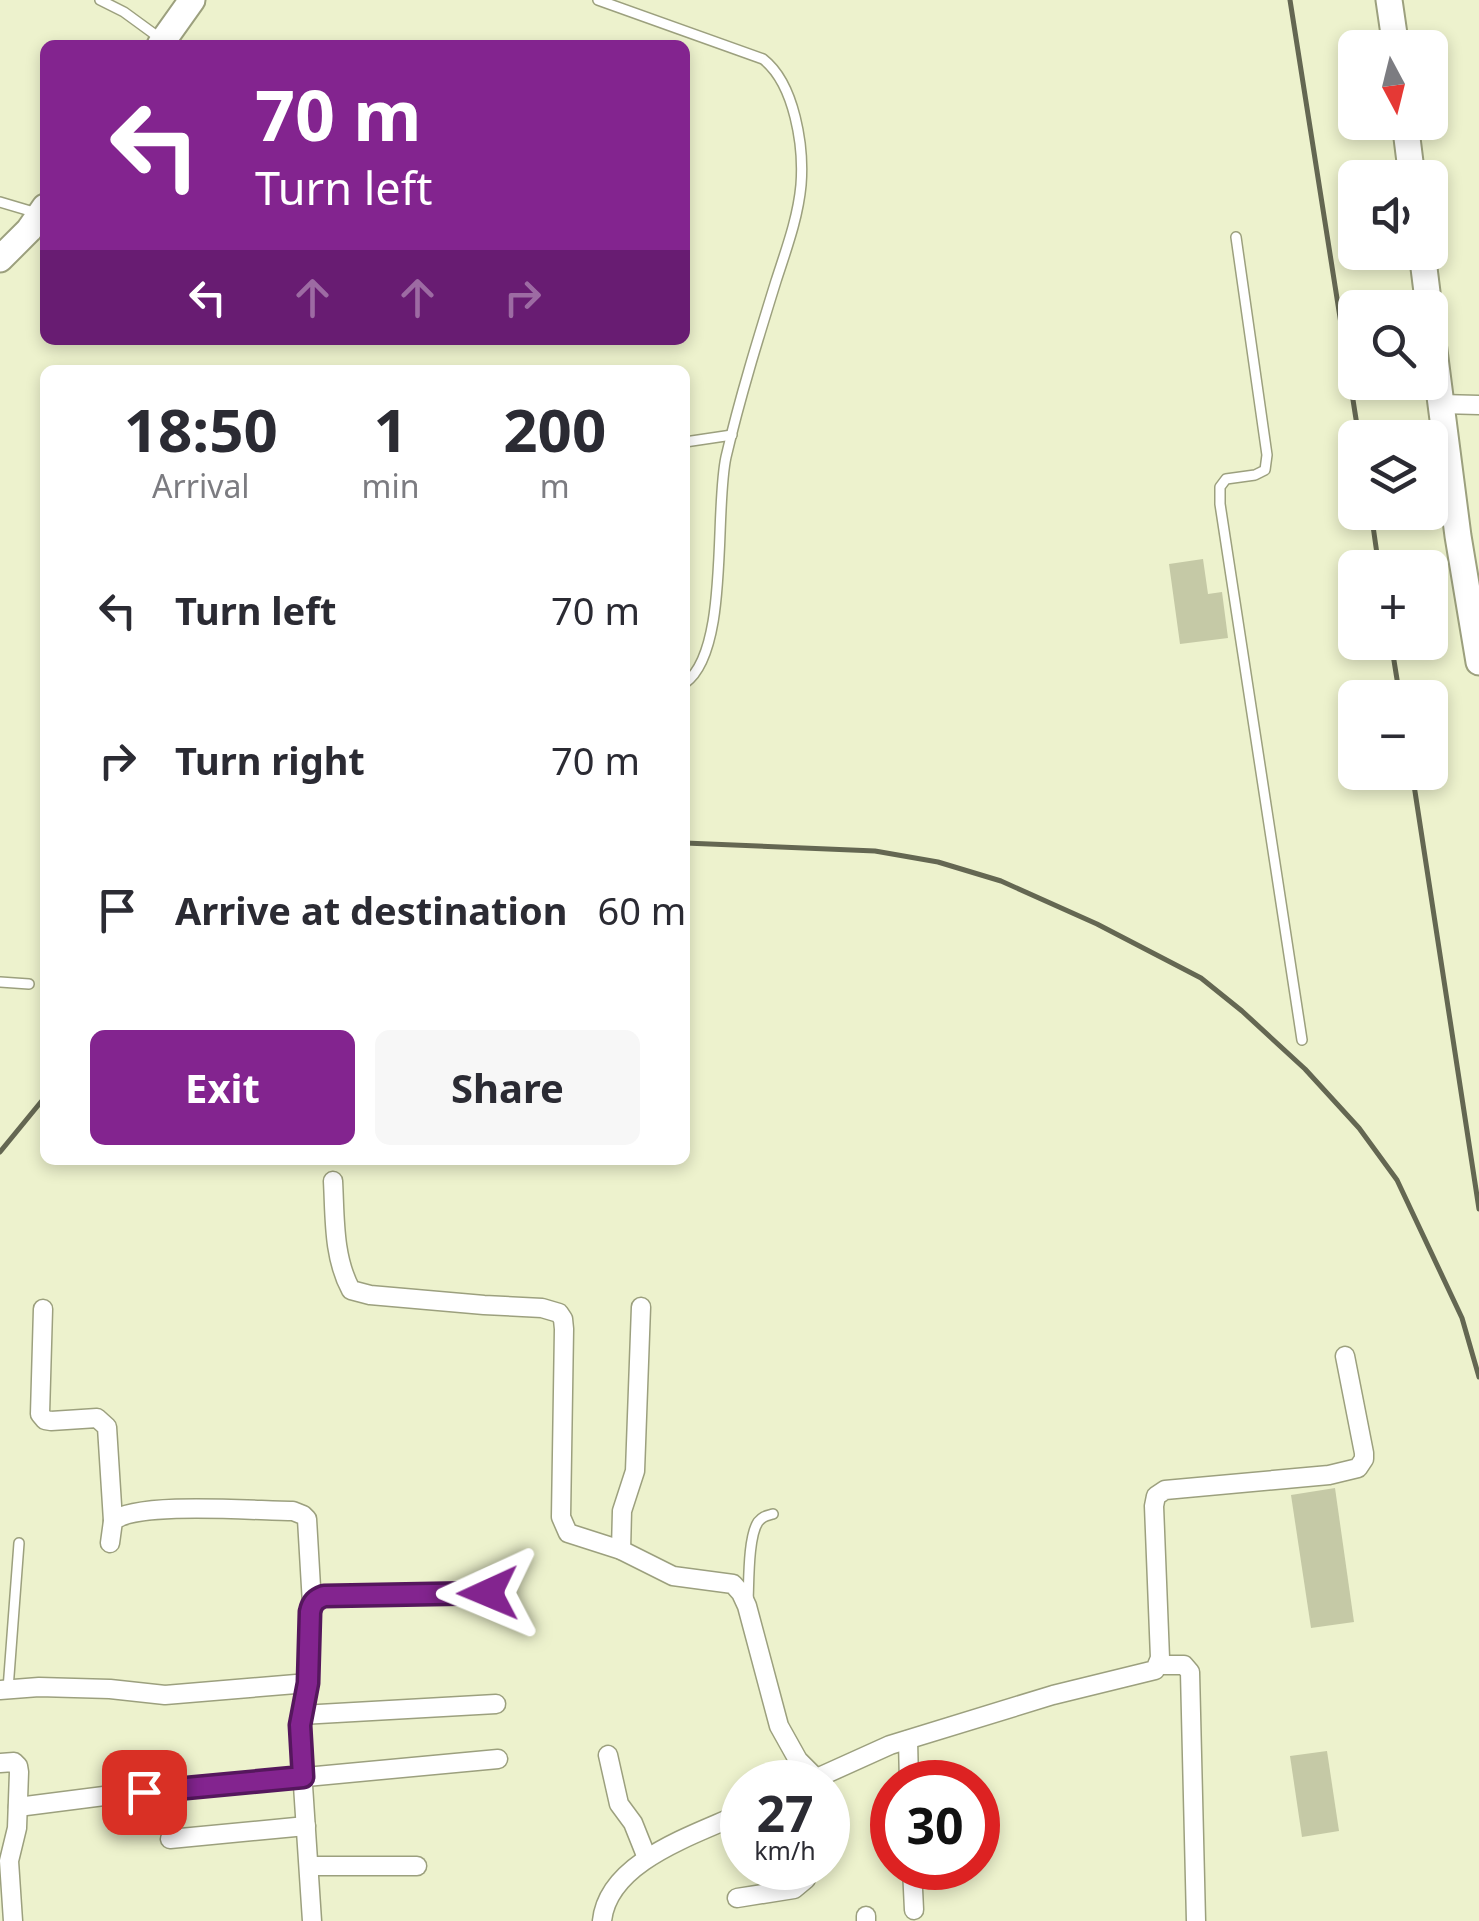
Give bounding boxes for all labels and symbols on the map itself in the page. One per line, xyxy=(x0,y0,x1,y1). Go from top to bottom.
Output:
north arrow xyxy=(1338,30,1448,140)
position arrow xyxy=(436,1541,540,1645)
pin xyxy=(102,1750,187,1835)
speed limit sign: 30 xyxy=(870,1760,1000,1890)

